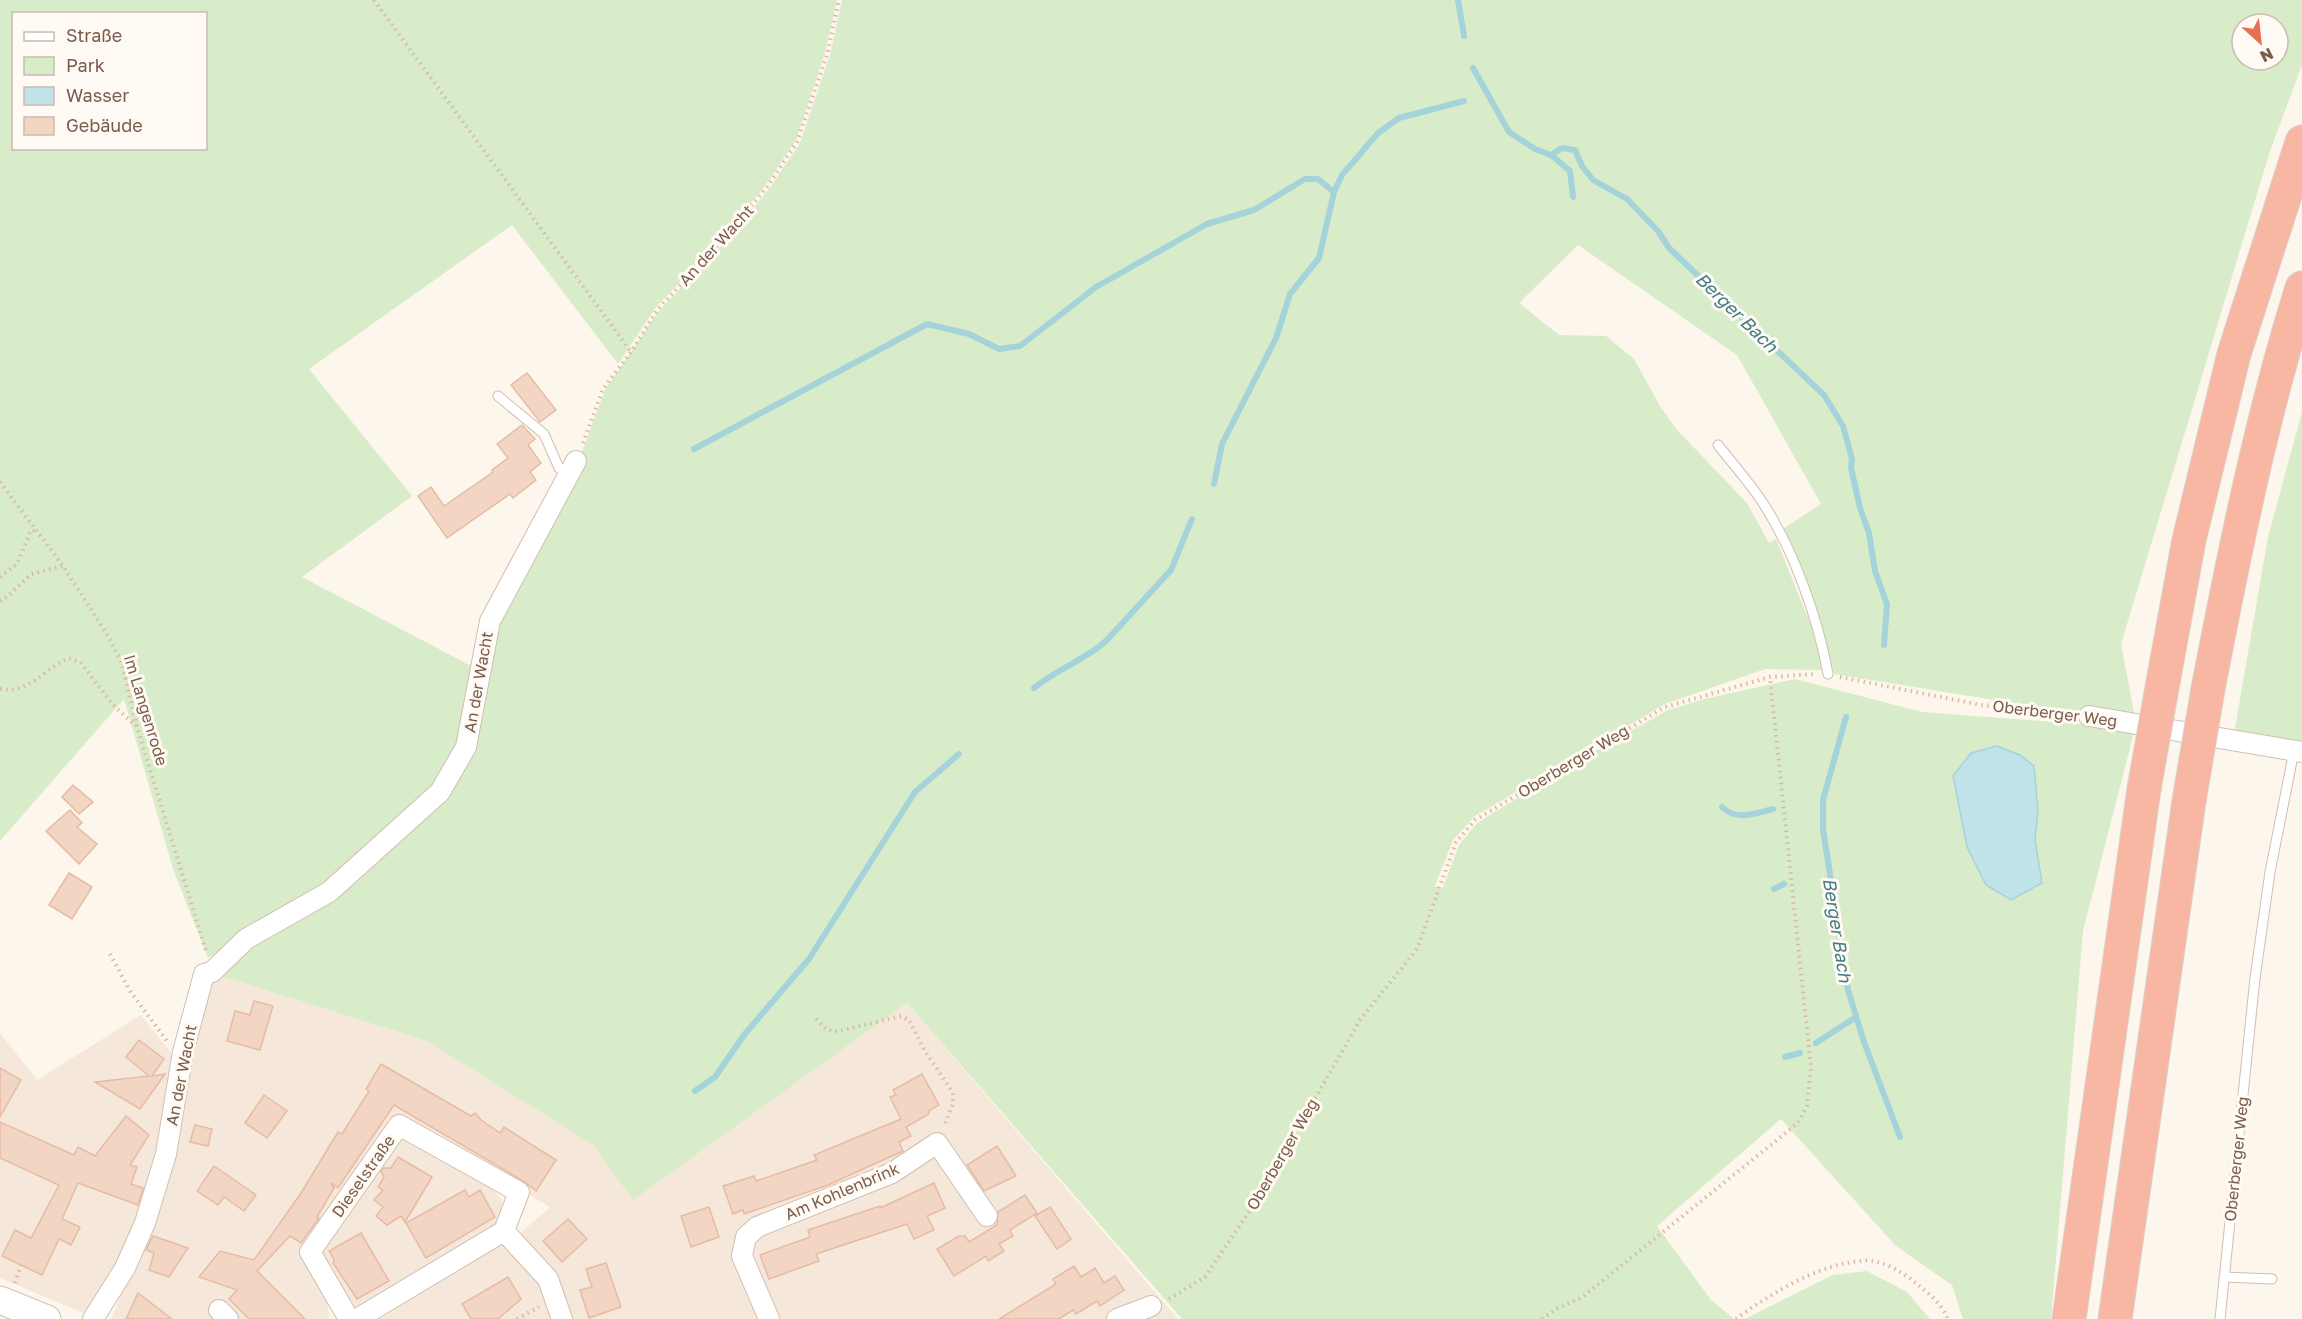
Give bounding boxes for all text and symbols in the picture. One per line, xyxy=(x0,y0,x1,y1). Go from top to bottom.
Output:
legend xyxy=(12,12,207,150)
north arrow xyxy=(2230,12,2290,72)
text: Straße xyxy=(66,24,122,46)
text: N xyxy=(2257,44,2277,67)
text: Park xyxy=(66,54,105,76)
text: Wasser xyxy=(66,84,129,106)
text: Gebäude xyxy=(66,114,143,136)
street label: An der Wacht xyxy=(674,200,758,290)
water label: Berger Bach xyxy=(1691,267,1783,357)
street label: An der Wacht xyxy=(459,630,497,734)
street label: Im Langenrode xyxy=(120,652,172,768)
street label: Oberberger Weg xyxy=(1991,695,2119,731)
street label: Oberberger Weg xyxy=(1514,720,1632,802)
water label: Berger Bach xyxy=(1819,876,1857,985)
street label: An der Wacht xyxy=(161,1023,201,1127)
street label: Oberberger Weg xyxy=(1242,1095,1322,1213)
street label: Oberberger Weg xyxy=(2219,1095,2253,1223)
street label: Dieselstraße xyxy=(327,1131,399,1221)
street label: Am Kohlenbrink xyxy=(782,1158,902,1224)

